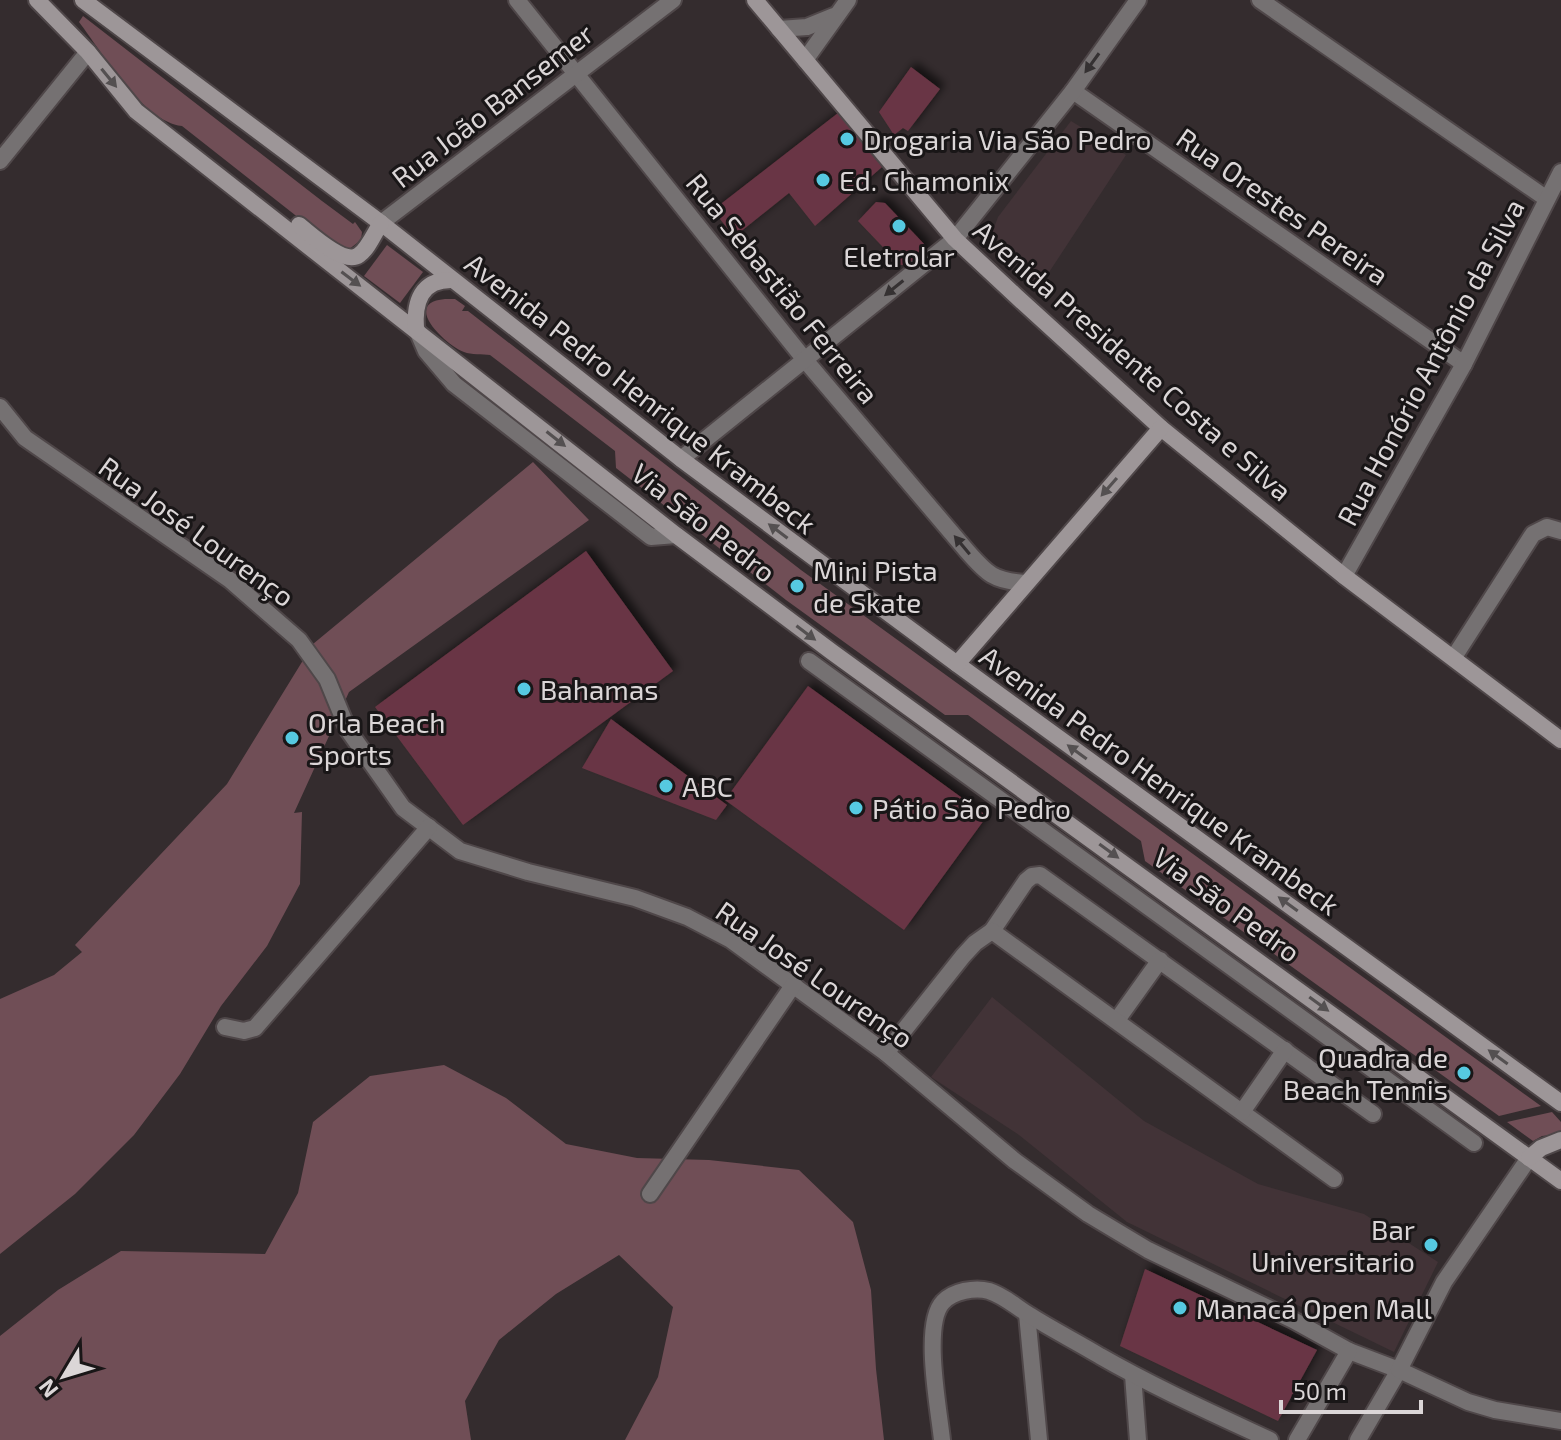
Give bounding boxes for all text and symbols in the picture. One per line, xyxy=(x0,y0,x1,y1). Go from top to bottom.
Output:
street label: Rua João Bansemer xyxy=(384,16,600,194)
one-way arrow xyxy=(1085,53,1100,74)
one-way arrow xyxy=(100,68,117,88)
street label: Rua Orestes Pereira xyxy=(1171,120,1395,292)
place label: Drogaria Via São Pedro xyxy=(863,122,1151,156)
marker: Drogaria Via São Pedro xyxy=(838,130,856,148)
place label: Ed. Chamonix xyxy=(839,163,1010,197)
street label: Rua Sebastião Ferreira xyxy=(680,166,886,410)
marker: Ed. Chamonix xyxy=(814,171,832,189)
street label: Rua Honório Antônio da Silva xyxy=(1329,193,1531,531)
street label: Avenida Presidente Costa e Silva xyxy=(967,213,1299,507)
marker: Eletrolar xyxy=(890,217,908,235)
place label: Eletrolar xyxy=(843,239,955,273)
street label: Avenida Pedro Henrique Krambeck xyxy=(459,245,823,541)
one-way arrow xyxy=(341,271,361,287)
one-way arrow xyxy=(884,280,904,296)
one-way arrow xyxy=(546,431,566,447)
street label: Rua José Lourenço xyxy=(92,449,301,614)
street label: Via São Pedro xyxy=(625,455,783,589)
one-way arrow xyxy=(1101,477,1119,496)
one-way arrow xyxy=(767,524,788,539)
one-way arrow xyxy=(954,535,971,555)
place label: Mini Pista de Skate xyxy=(813,553,938,619)
marker: Mini Pista de Skate xyxy=(788,577,806,595)
one-way arrow xyxy=(796,624,816,640)
street label: Avenida Pedro Henrique Krambeck xyxy=(974,638,1346,922)
place label: Bahamas xyxy=(540,672,659,706)
marker: Bahamas xyxy=(515,680,533,698)
place label: Orla Beach Sports xyxy=(308,705,446,771)
marker: Orla Beach Sports xyxy=(283,729,301,747)
one-way arrow xyxy=(1067,744,1088,760)
place label: ABC xyxy=(682,769,733,803)
marker: ABC xyxy=(657,777,675,795)
place label: Pátio São Pedro xyxy=(872,791,1071,825)
marker: Pátio São Pedro xyxy=(847,799,865,817)
street label: Via São Pedro xyxy=(1147,839,1307,969)
one-way arrow xyxy=(1098,843,1120,859)
street label: Rua José Lourenço xyxy=(709,893,920,1056)
one-way arrow xyxy=(1277,897,1298,913)
one-way arrow xyxy=(1308,996,1330,1012)
place label: Quadra de Beach Tennis xyxy=(1283,1040,1448,1106)
one-way arrow xyxy=(1487,1049,1509,1065)
marker: Quadra de Beach Tennis xyxy=(1455,1064,1473,1082)
place label: Bar Universitario xyxy=(1251,1212,1415,1278)
marker: Bar Universitario xyxy=(1422,1236,1440,1254)
place label: Manacá Open Mall xyxy=(1196,1291,1433,1325)
marker: Manacá Open Mall xyxy=(1171,1299,1189,1317)
north arrow xyxy=(24,1336,104,1416)
scale bar xyxy=(1281,1364,1421,1414)
text: N xyxy=(32,1375,63,1403)
text: 50 m xyxy=(1293,1376,1347,1405)

